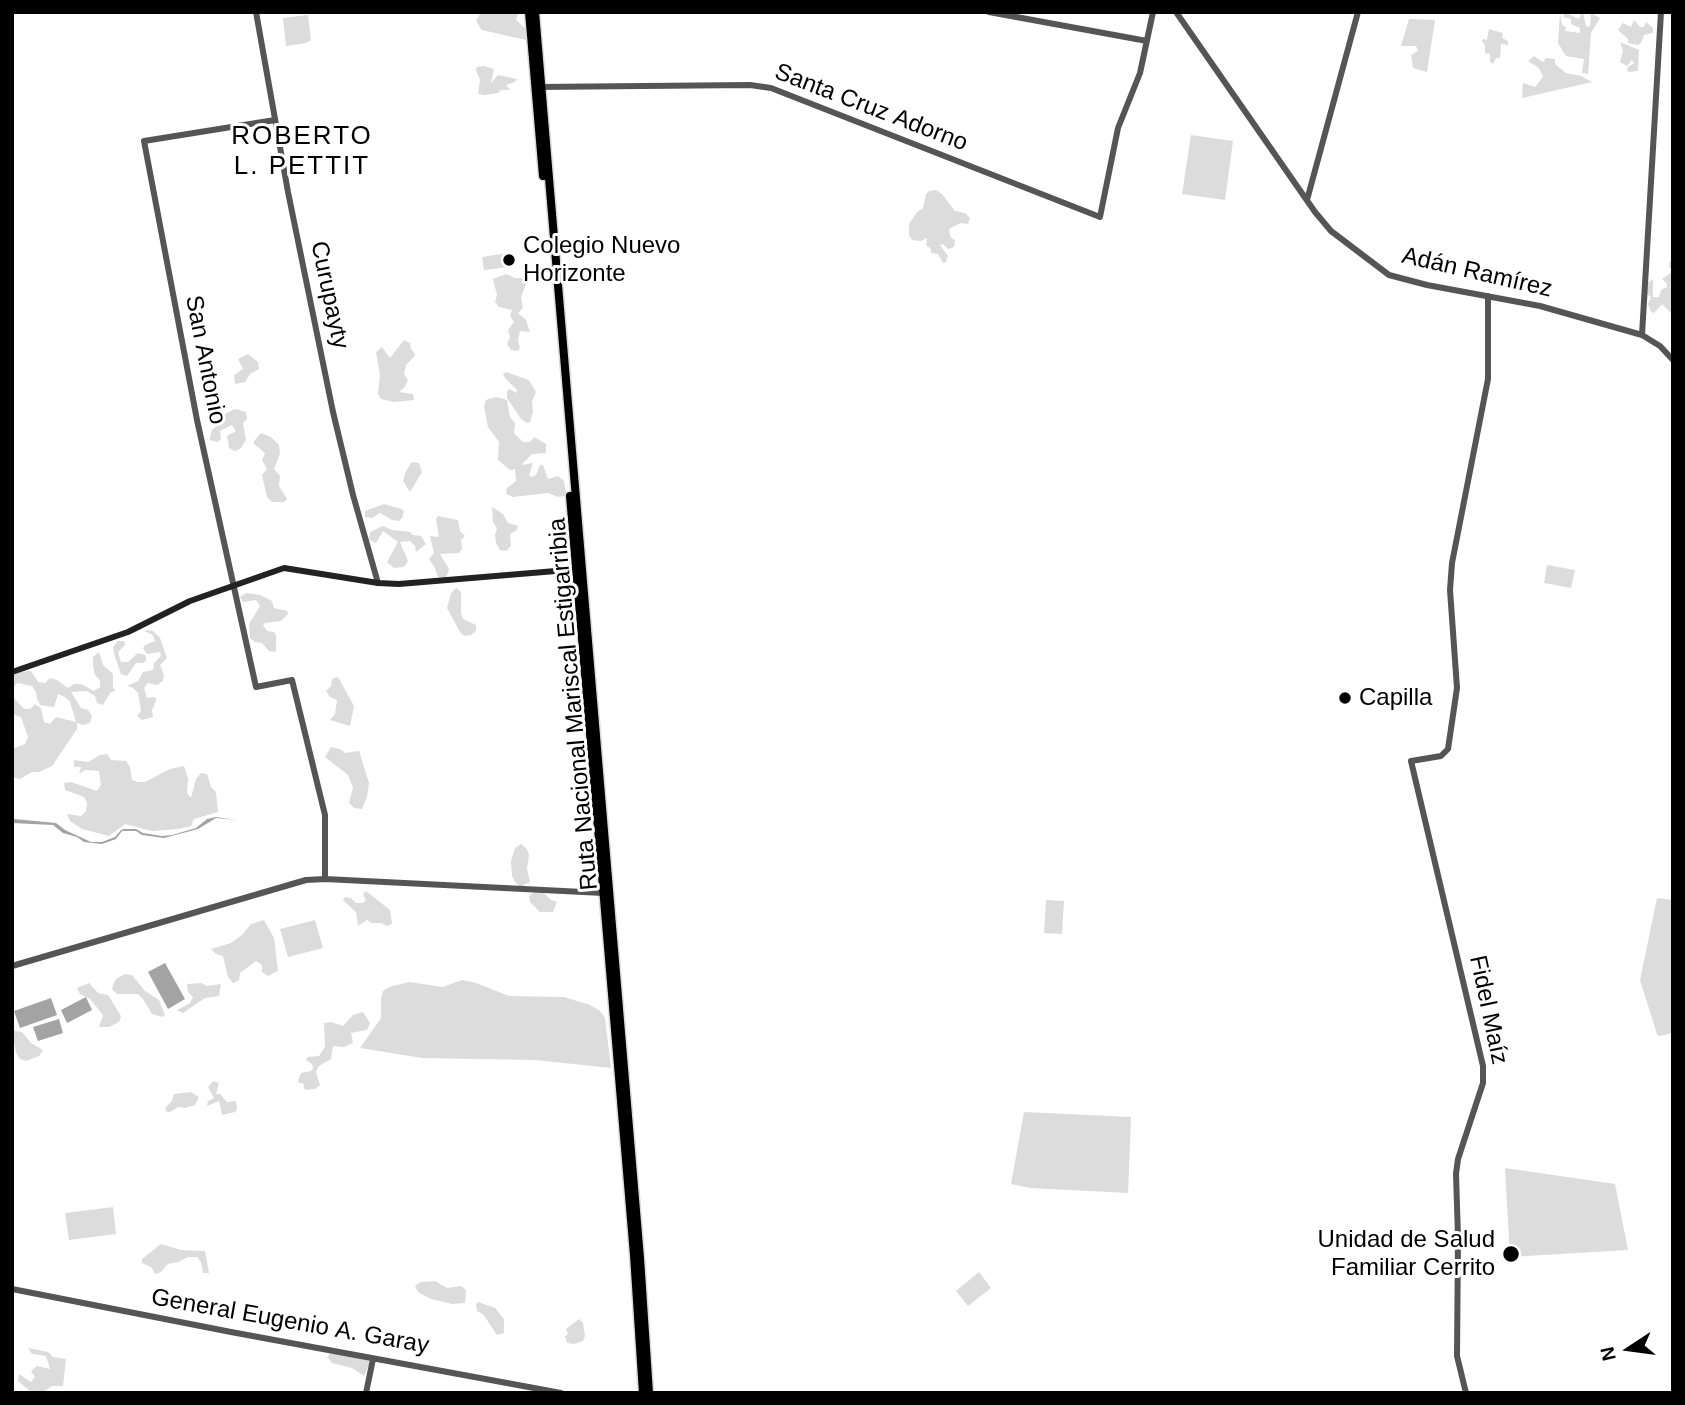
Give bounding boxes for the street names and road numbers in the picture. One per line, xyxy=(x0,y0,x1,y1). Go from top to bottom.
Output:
street label: Santa Cruz Adorno xyxy=(771,58,971,158)
street label: Curupayty xyxy=(304,239,354,351)
street label: Adán Ramírez xyxy=(1399,242,1555,304)
street label: San Antonio xyxy=(178,293,232,427)
street label: Ruta Nacional Mariscal Estigarribia xyxy=(543,517,605,891)
street label: Fidel Maíz xyxy=(1462,953,1514,1067)
street label: General Eugenio A. Garay xyxy=(149,1283,431,1361)

